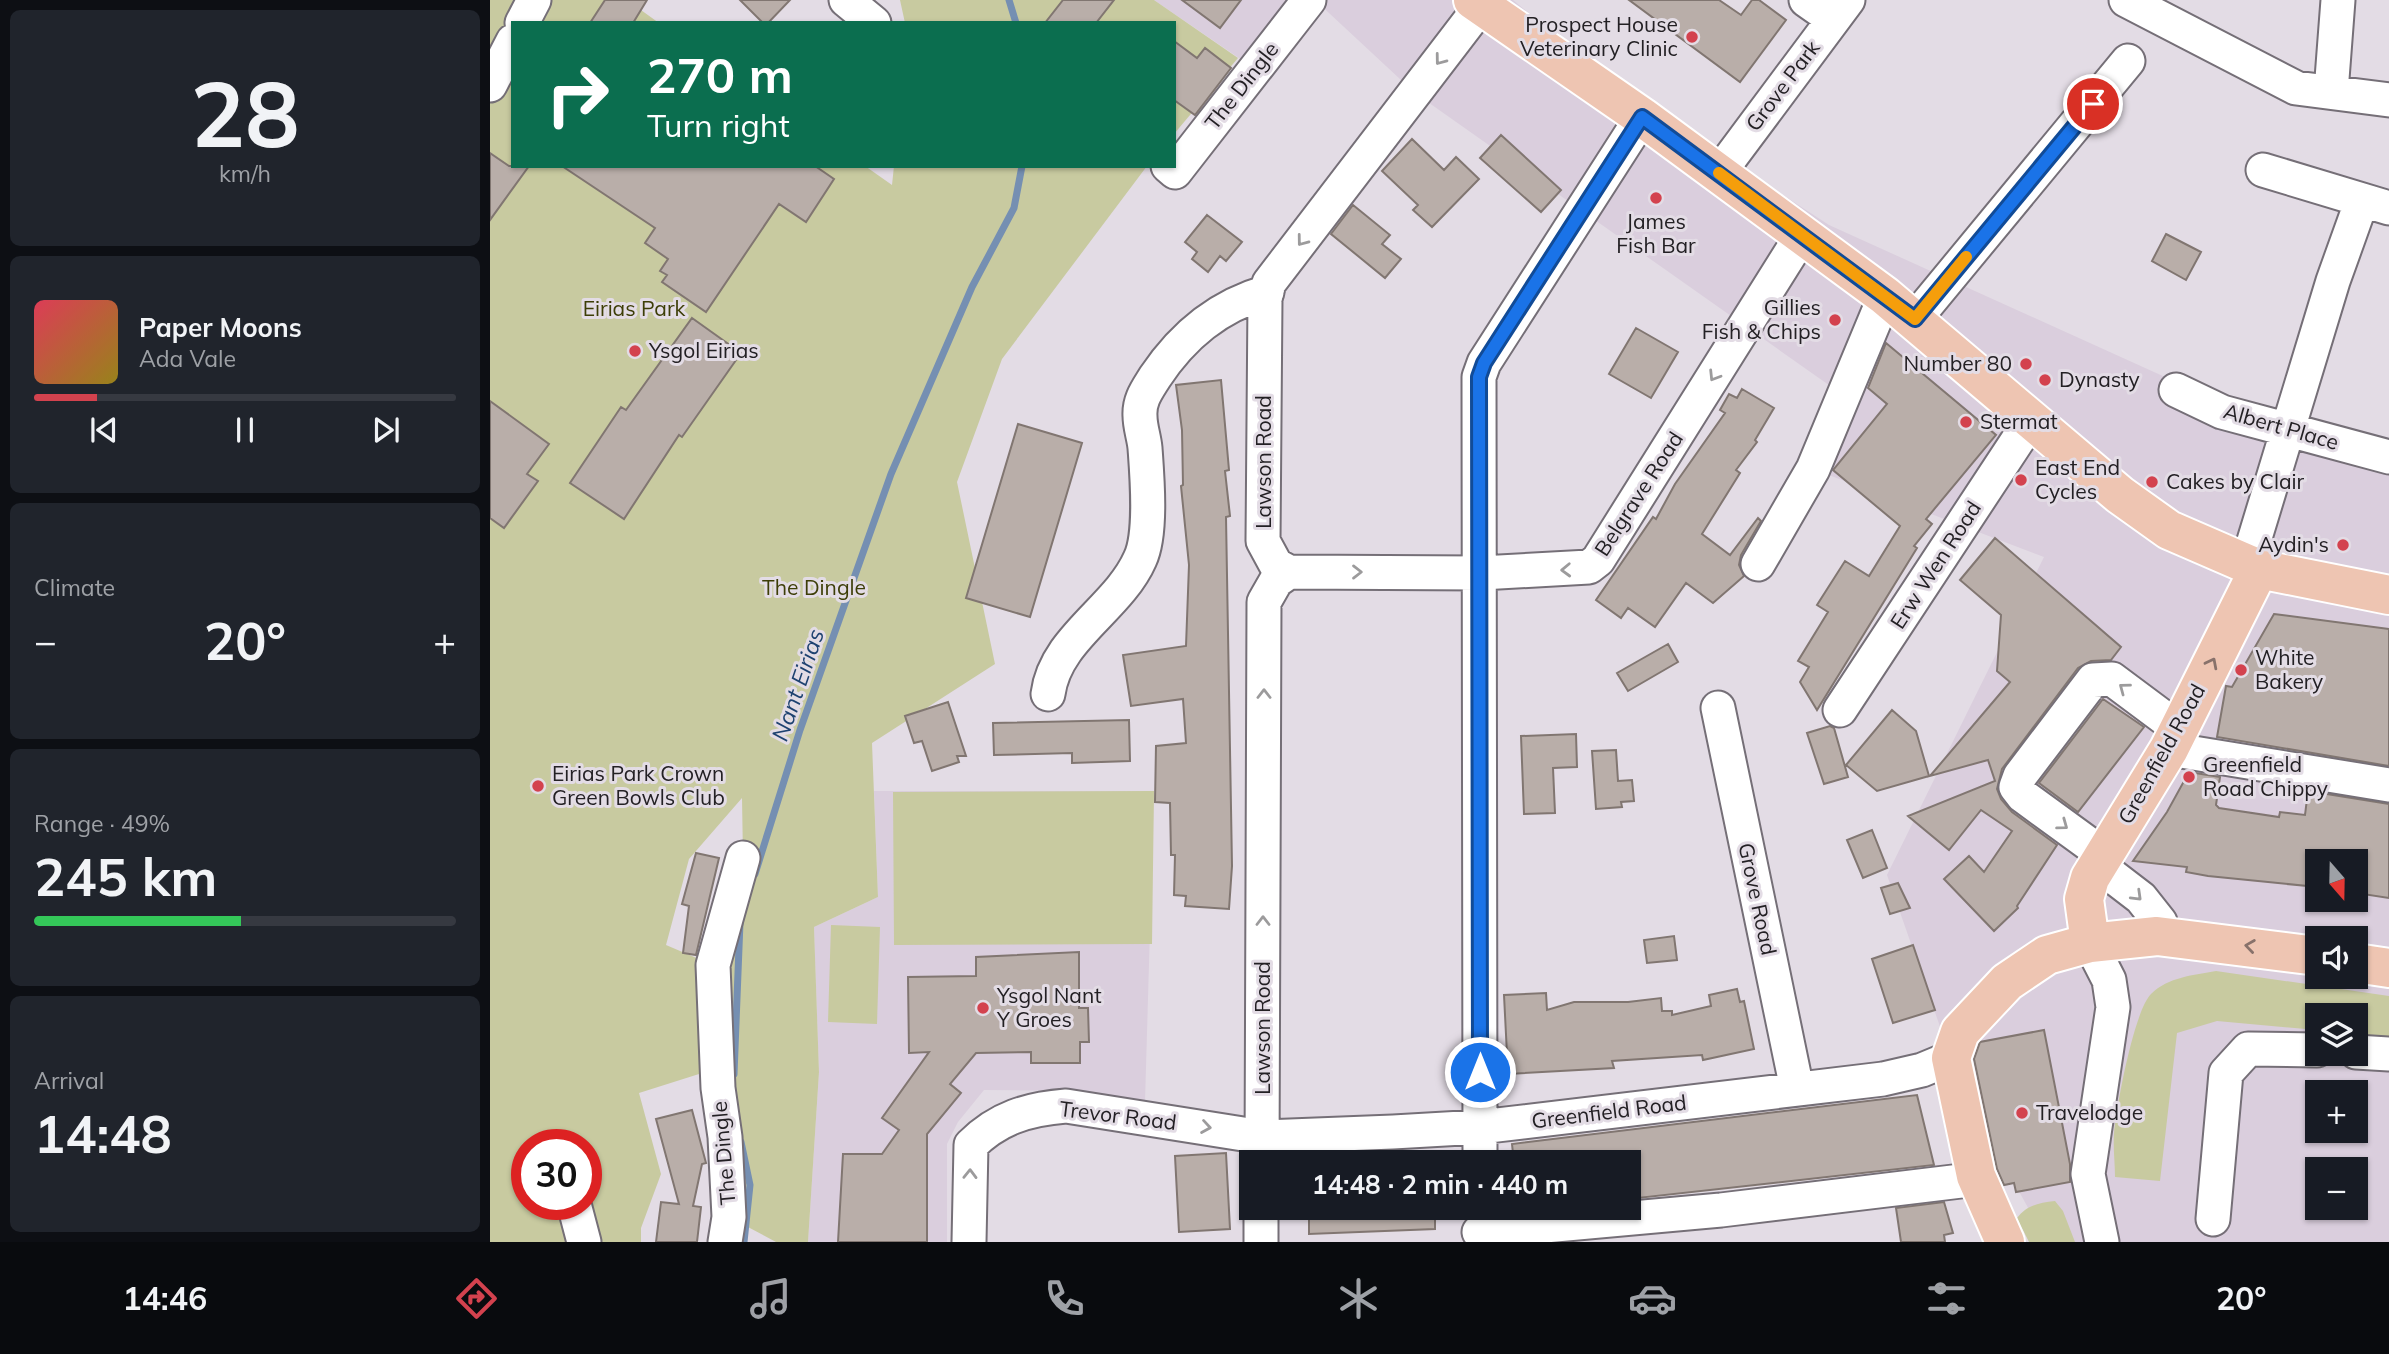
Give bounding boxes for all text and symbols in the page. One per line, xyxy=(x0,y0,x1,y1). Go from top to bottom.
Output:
place label: Prospect House Veterinary Clinic xyxy=(1520,11,1678,61)
marker: Prospect House Veterinary Clinic xyxy=(1684,29,1700,45)
street label: Grove Park xyxy=(1740,35,1825,136)
street label: The Dingle xyxy=(1199,36,1283,134)
text: 270 m xyxy=(647,44,793,105)
icon: right xyxy=(532,49,623,140)
one-way arrow xyxy=(1435,52,1448,65)
text: 28 xyxy=(190,56,300,170)
pin xyxy=(2063,74,2123,134)
icon: arrive xyxy=(2074,85,2112,123)
text: Turn right xyxy=(647,105,790,145)
text: km/h xyxy=(219,159,271,188)
marker: James Fish Bar xyxy=(1648,190,1664,206)
place label: James Fish Bar xyxy=(1616,208,1696,258)
one-way arrow xyxy=(1297,233,1310,245)
place label: Gillies Fish & Chips xyxy=(1702,294,1821,344)
park label: Eirias Park xyxy=(583,295,686,321)
text: Paper Moons xyxy=(139,311,302,344)
marker: Gillies Fish & Chips xyxy=(1827,312,1843,328)
place label: Ysgol Eirias xyxy=(648,337,759,363)
marker: Ysgol Eirias xyxy=(627,343,643,359)
text: Ada Vale xyxy=(139,344,236,373)
place label: Number 80 xyxy=(1903,350,2012,376)
marker: Number 80 xyxy=(2018,356,2034,372)
place label: Dynasty xyxy=(2059,366,2140,392)
one-way arrow xyxy=(1709,368,1722,381)
marker: Dynasty xyxy=(2037,372,2053,388)
street label: Lawson Road xyxy=(1250,395,1276,529)
street label: Albert Place xyxy=(2221,397,2342,455)
place label: Stermat xyxy=(1980,408,2058,434)
icon: previous xyxy=(85,411,123,449)
icon: pause xyxy=(226,411,264,449)
icon: next xyxy=(367,411,405,449)
marker: Stermat xyxy=(1958,414,1974,430)
street label: Belgrave Road xyxy=(1588,427,1688,560)
place label: East End Cycles xyxy=(2035,454,2120,504)
place label: Cakes by Clair xyxy=(2166,468,2305,494)
marker: East End Cycles xyxy=(2013,472,2029,488)
marker: Cakes by Clair xyxy=(2144,474,2160,490)
street label: Erw Wen Road xyxy=(1884,496,1986,633)
place label: Aydin's xyxy=(2258,531,2329,557)
marker: Aydin's xyxy=(2335,537,2351,553)
one-way arrow xyxy=(1561,562,1572,577)
one-way arrow xyxy=(1352,564,1363,580)
text: Climate xyxy=(34,573,115,602)
park label: The Dingle xyxy=(762,574,866,600)
text: 20° xyxy=(204,608,286,673)
text: − xyxy=(34,617,57,665)
text: + xyxy=(433,617,456,665)
water label: Nant Eirias xyxy=(765,625,830,745)
place label: White Bakery xyxy=(2255,644,2323,694)
one-way arrow xyxy=(2204,658,2218,670)
marker: White Bakery xyxy=(2233,662,2249,678)
street label: Greenfield Road xyxy=(2112,679,2210,828)
one-way arrow xyxy=(2119,684,2132,697)
one-way arrow xyxy=(1256,688,1272,699)
place label: Greenfield Road Chippy xyxy=(2203,751,2328,801)
place label: Eirias Park Crown Green Bowls Club xyxy=(552,760,725,810)
marker: Greenfield Road Chippy xyxy=(2181,769,2197,785)
marker: Eirias Park Crown Green Bowls Club xyxy=(530,778,546,794)
text: Range · 49% xyxy=(34,809,170,838)
one-way arrow xyxy=(2055,817,2068,829)
street label: Grove Road xyxy=(1733,840,1783,957)
text: 245 km xyxy=(34,844,217,909)
north arrow xyxy=(2305,849,2368,912)
map controls xyxy=(2305,849,2368,1220)
one-way arrow xyxy=(2129,887,2142,900)
one-way arrow xyxy=(1255,916,1271,926)
button: sound xyxy=(2305,926,2368,989)
one-way arrow xyxy=(2244,939,2255,954)
street label: Lawson Road xyxy=(1249,961,1275,1095)
place label: Ysgol Nant Y Groes xyxy=(996,982,1102,1032)
marker: Ysgol Nant Y Groes xyxy=(975,1000,991,1016)
button: layers xyxy=(2305,1003,2368,1066)
position arrow xyxy=(1443,1035,1517,1109)
text: Arrival xyxy=(34,1066,104,1095)
button: + xyxy=(2305,1080,2368,1143)
street label: Greenfield Road xyxy=(1530,1089,1688,1133)
street label: Trevor Road xyxy=(1058,1095,1178,1135)
place label: Travelodge xyxy=(2036,1099,2143,1125)
street label: The Dingle xyxy=(706,1100,740,1206)
text: 14:48 xyxy=(34,1101,172,1166)
marker: Travelodge xyxy=(2014,1105,2030,1121)
one-way arrow xyxy=(1200,1119,1212,1134)
speed limit sign: 30 xyxy=(511,1129,602,1220)
button: − xyxy=(2305,1157,2368,1220)
one-way arrow xyxy=(962,1168,978,1179)
text: 14:48 · 2 min · 440 m xyxy=(1312,1168,1568,1201)
icon: directions xyxy=(452,1274,501,1323)
icon: music xyxy=(746,1274,795,1323)
icon: phone xyxy=(1040,1274,1089,1323)
icon: climate xyxy=(1334,1274,1383,1323)
icon: car xyxy=(1628,1274,1677,1323)
icon: filters xyxy=(1922,1274,1971,1323)
text: 14:46 xyxy=(122,1278,207,1318)
text: 20° xyxy=(2216,1278,2266,1318)

